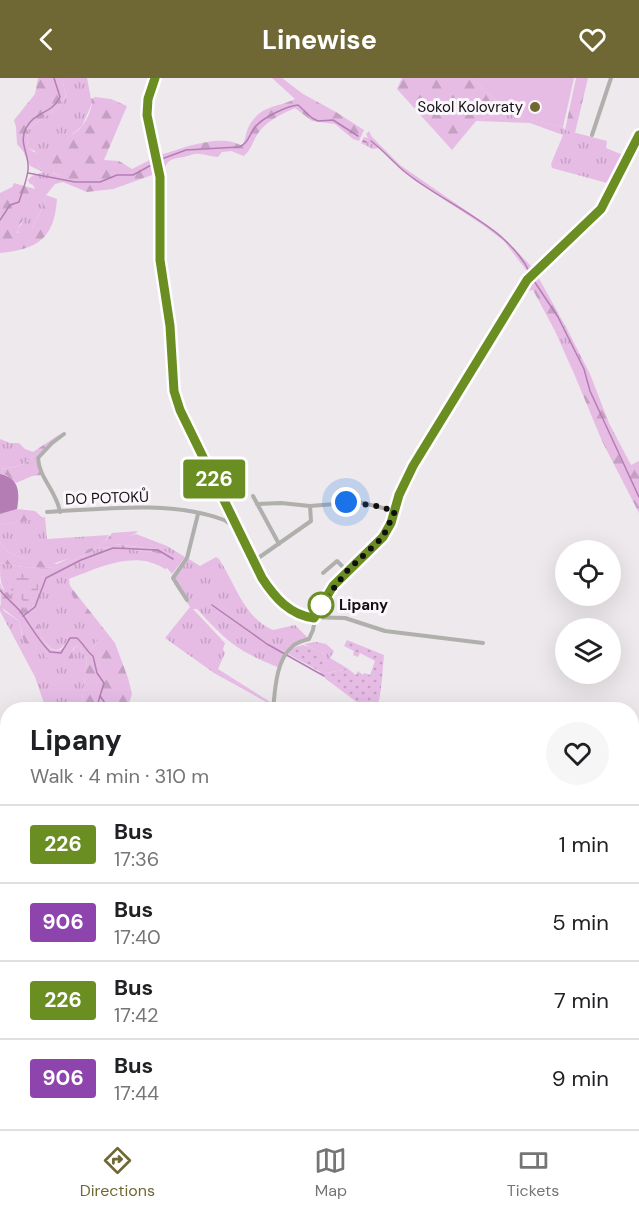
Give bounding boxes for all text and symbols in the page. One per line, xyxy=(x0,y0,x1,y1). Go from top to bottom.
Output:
text: Linewise xyxy=(262,22,377,57)
icon: back xyxy=(30,23,63,56)
icon: heart xyxy=(576,23,609,56)
place label: Sokol Kolovraty xyxy=(418,97,524,117)
marker: Sokol Kolovraty xyxy=(528,100,542,114)
line badge: 226 xyxy=(180,460,248,498)
text: 226 xyxy=(195,465,233,493)
street label: DO POTOKŮ xyxy=(65,487,149,509)
your location xyxy=(331,487,361,517)
map controls xyxy=(555,540,621,684)
button: locate xyxy=(555,540,621,606)
marker: Lipany xyxy=(308,592,334,618)
place label: Lipany xyxy=(339,595,388,615)
button: layers xyxy=(555,618,621,684)
text: Lipany xyxy=(30,722,122,759)
button: heart xyxy=(546,722,609,785)
text: Walk · 4 min · 310 m xyxy=(30,763,209,789)
text: Bus xyxy=(114,817,153,846)
text: 226 xyxy=(44,830,82,858)
text: 1 min xyxy=(559,830,609,859)
text: 17:36 xyxy=(114,846,159,872)
text: Bus xyxy=(114,895,153,924)
text: 906 xyxy=(42,908,84,936)
text: 5 min xyxy=(552,908,609,937)
text: 17:40 xyxy=(114,924,161,950)
text: Bus xyxy=(114,973,153,1002)
text: 226 xyxy=(44,986,82,1014)
text: 7 min xyxy=(554,986,609,1015)
text: 17:42 xyxy=(114,1002,159,1028)
text: Bus xyxy=(114,1051,153,1080)
text: 906 xyxy=(42,1064,84,1092)
text: 9 min xyxy=(552,1064,609,1093)
text: 17:44 xyxy=(114,1080,159,1106)
tab: Directions xyxy=(80,1144,155,1201)
tab: Map xyxy=(314,1144,347,1201)
tab: Tickets xyxy=(507,1144,559,1201)

